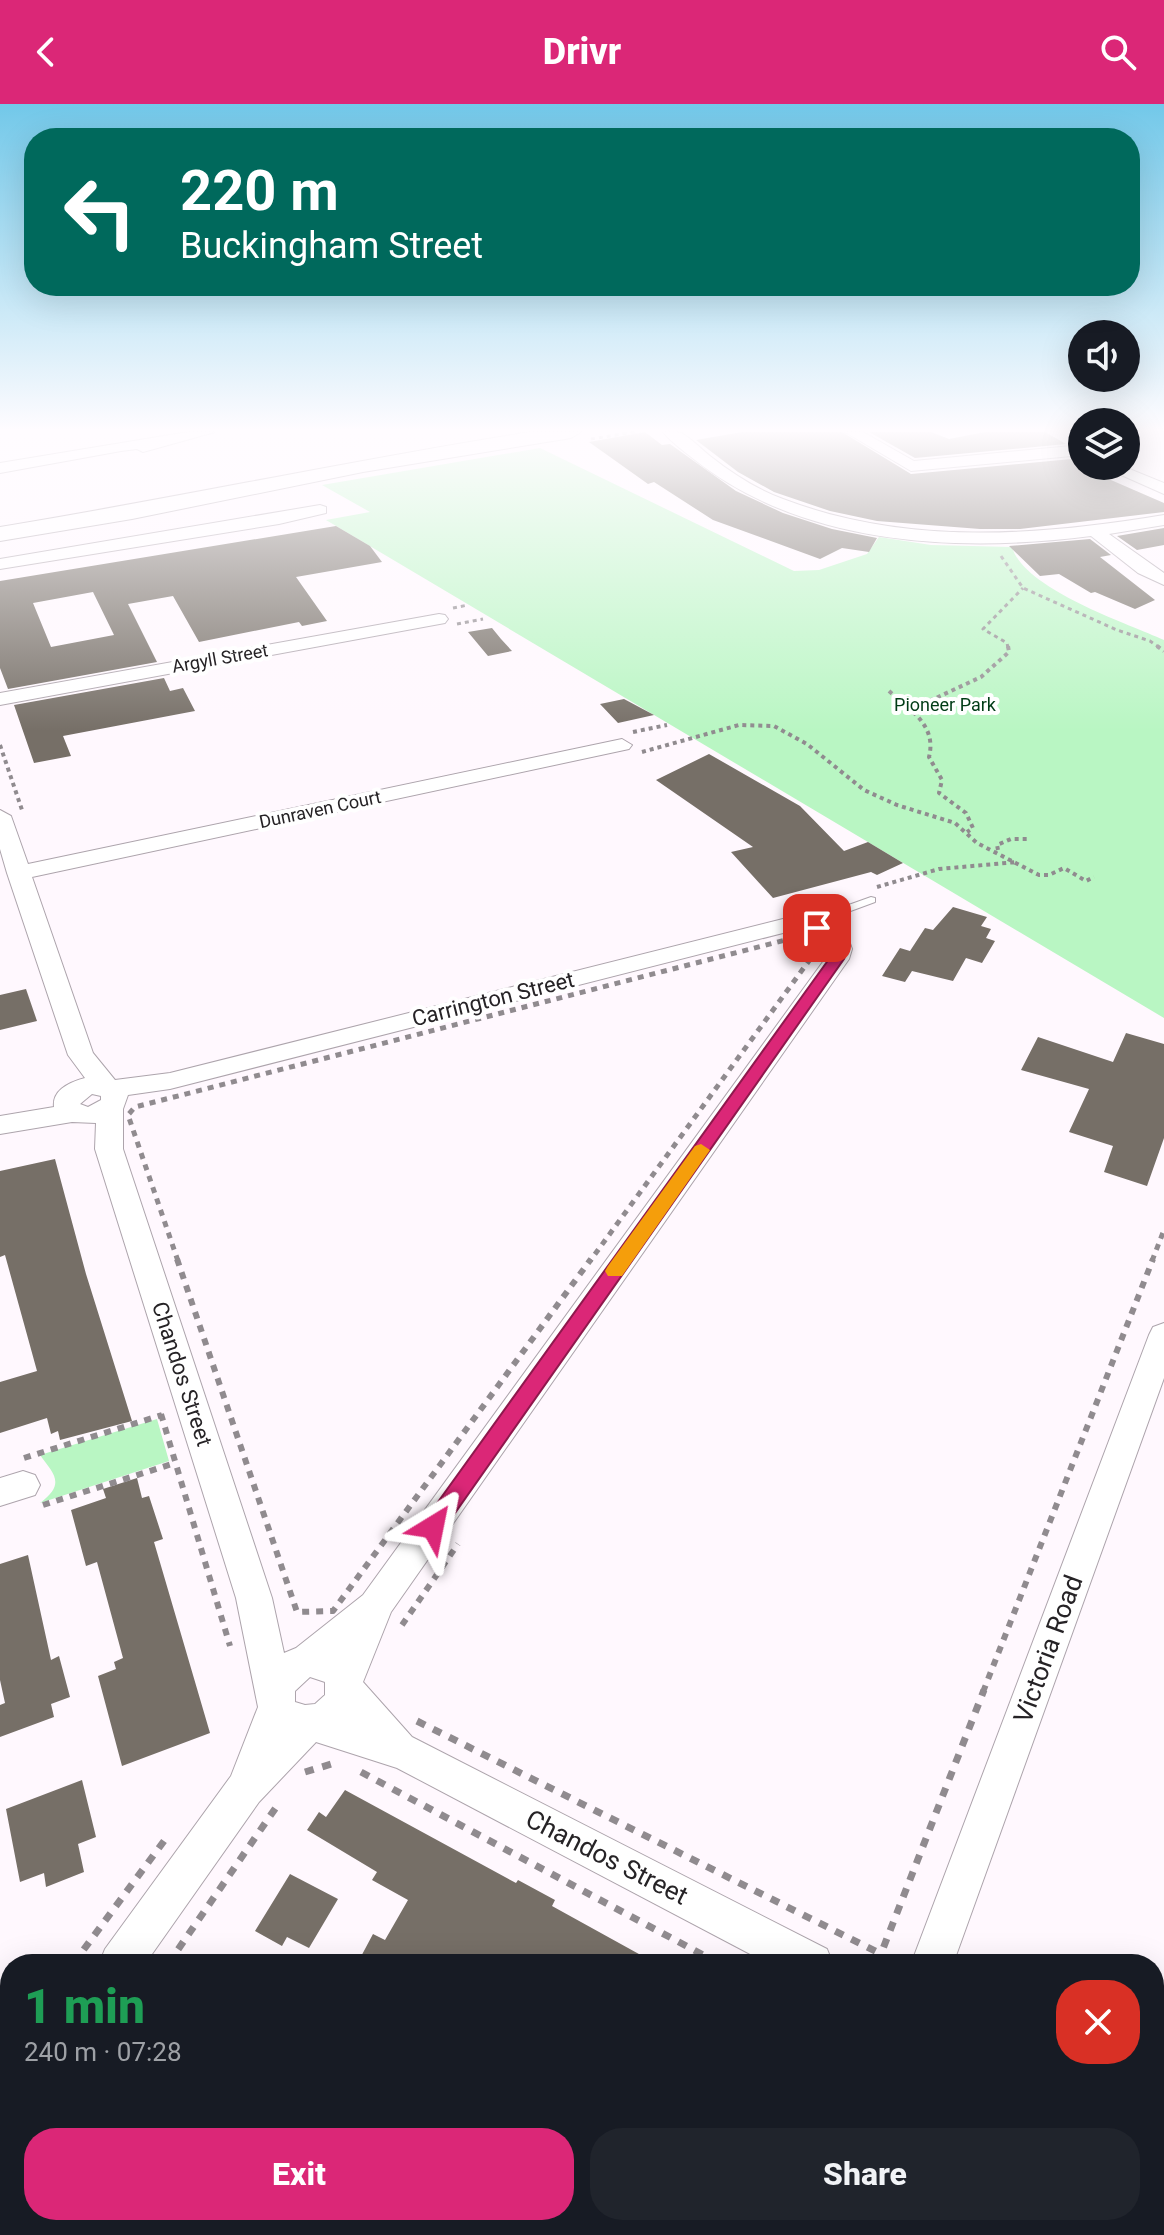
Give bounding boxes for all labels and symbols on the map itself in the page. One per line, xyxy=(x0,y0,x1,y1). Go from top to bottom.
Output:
street label: Argyll Street xyxy=(170,639,270,677)
park label: Pioneer Park xyxy=(894,694,997,715)
street label: Dunraven Court xyxy=(257,786,383,832)
pin xyxy=(783,894,851,962)
street label: Carrington Street xyxy=(409,967,577,1031)
street label: Chandos Street xyxy=(147,1299,217,1449)
position arrow xyxy=(391,1485,475,1569)
street label: Victoria Road xyxy=(1007,1571,1089,1727)
street label: Chandos Street xyxy=(521,1803,693,1911)

